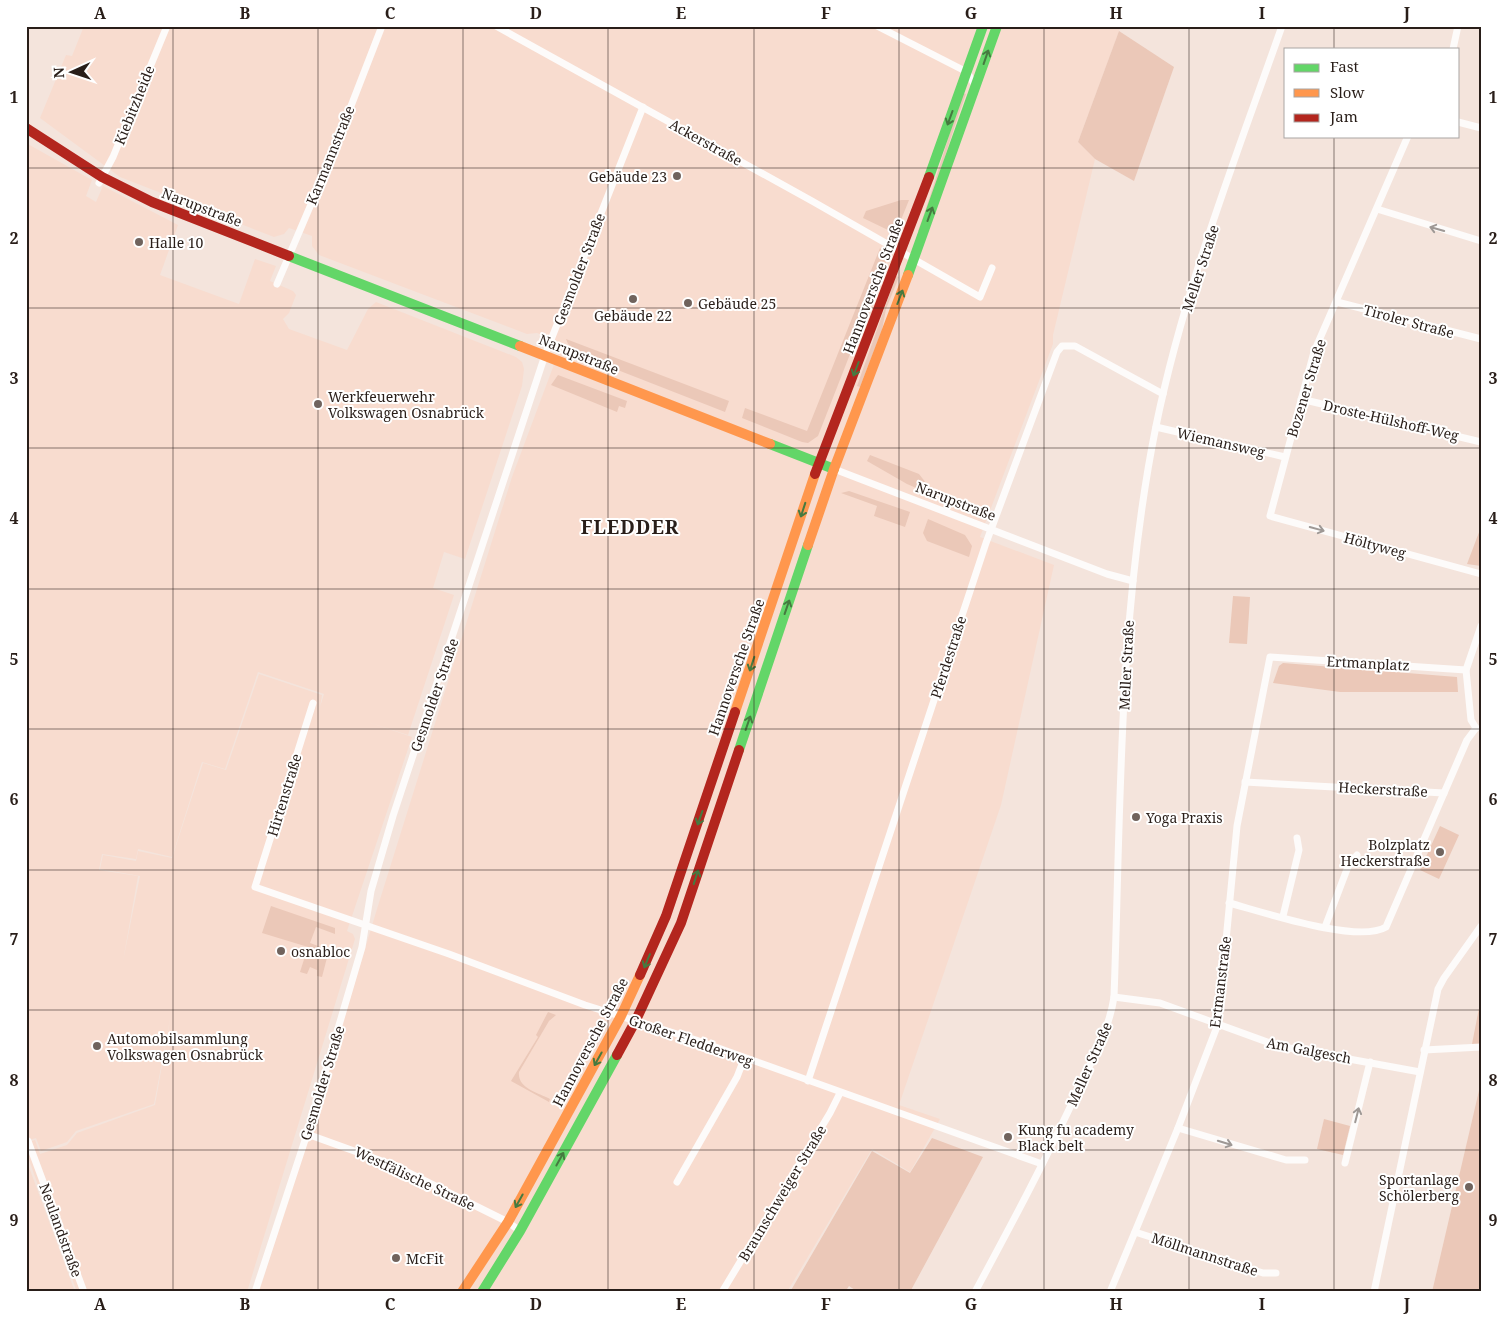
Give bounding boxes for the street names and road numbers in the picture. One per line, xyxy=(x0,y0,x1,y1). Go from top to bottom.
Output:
street label: Kiebitzheide xyxy=(109,63,159,147)
street label: Karmannstraße xyxy=(301,103,359,207)
street label: Ackerstraße xyxy=(666,114,746,170)
street label: Narupstraße xyxy=(159,183,245,231)
street label: Gesmolder Straße xyxy=(549,210,609,328)
street label: Hannoversche Straße xyxy=(838,215,908,357)
street label: Meller Straße xyxy=(1177,222,1223,314)
street label: Tiroler Straße xyxy=(1362,300,1456,342)
street label: Narupstraße xyxy=(536,329,622,379)
street label: Bozener Straße xyxy=(1282,336,1330,440)
street label: Droste-Hülshoff-Weg xyxy=(1321,395,1461,445)
street label: Wiemansweg xyxy=(1175,423,1268,462)
street label: Narupstraße xyxy=(913,477,999,525)
street label: Höltyweg xyxy=(1342,528,1409,563)
street label: Hannoversche Straße xyxy=(704,596,768,738)
street label: Pferdestraße xyxy=(926,613,970,701)
street label: Meller Straße xyxy=(1114,619,1138,711)
street label: Gesmolder Straße xyxy=(406,636,462,754)
street label: Ertmanplatz xyxy=(1326,651,1410,675)
street label: Hirtenstraße xyxy=(262,751,306,839)
street label: Heckerstraße xyxy=(1338,777,1428,801)
street label: Ertmanstraße xyxy=(1205,935,1235,1029)
street label: Hannoversche Straße xyxy=(548,974,632,1110)
street label: Großer Fledderweg xyxy=(626,1010,756,1070)
street label: Meller Straße xyxy=(1062,1019,1116,1109)
street label: Gesmolder Straße xyxy=(296,1023,348,1143)
street label: Am Galgesch xyxy=(1265,1032,1353,1068)
street label: Braunschweiger Straße xyxy=(734,1121,830,1265)
street label: Westfälische Straße xyxy=(352,1142,478,1214)
street label: Neulandstraße xyxy=(35,1180,87,1280)
street label: Möllmannstraße xyxy=(1149,1228,1261,1280)

